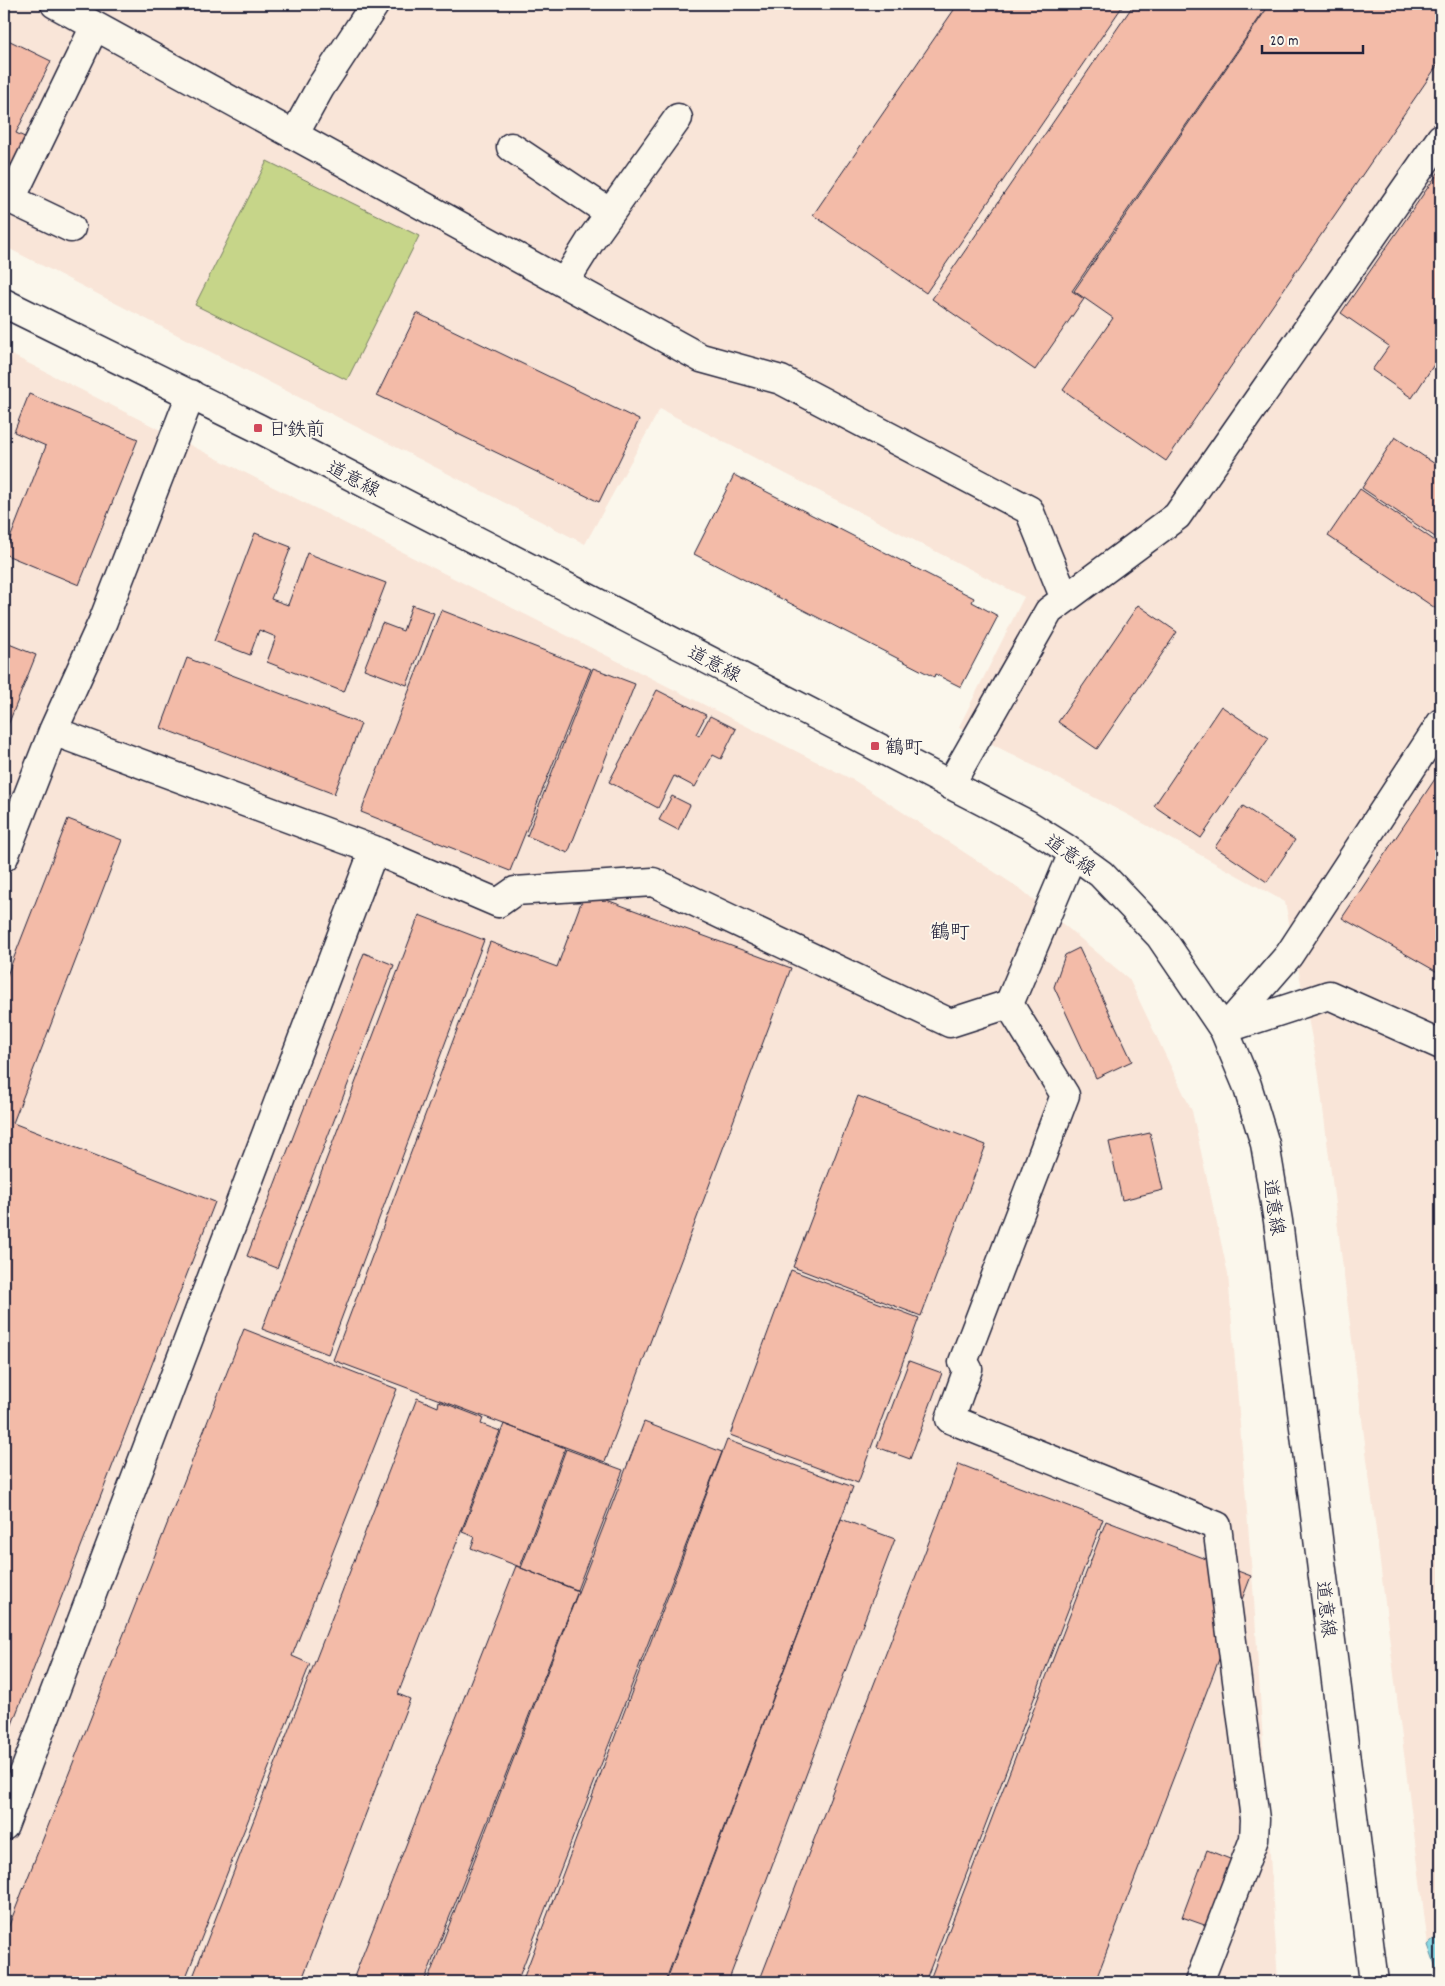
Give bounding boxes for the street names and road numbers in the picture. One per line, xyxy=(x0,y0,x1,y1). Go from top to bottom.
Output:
street label: 道意線 xyxy=(321,456,384,506)
street label: 道意線 xyxy=(682,641,745,691)
street label: 道意線 xyxy=(1038,829,1100,884)
street label: 道意線 xyxy=(1254,1177,1289,1238)
street label: 道意線 xyxy=(1307,1579,1340,1639)

